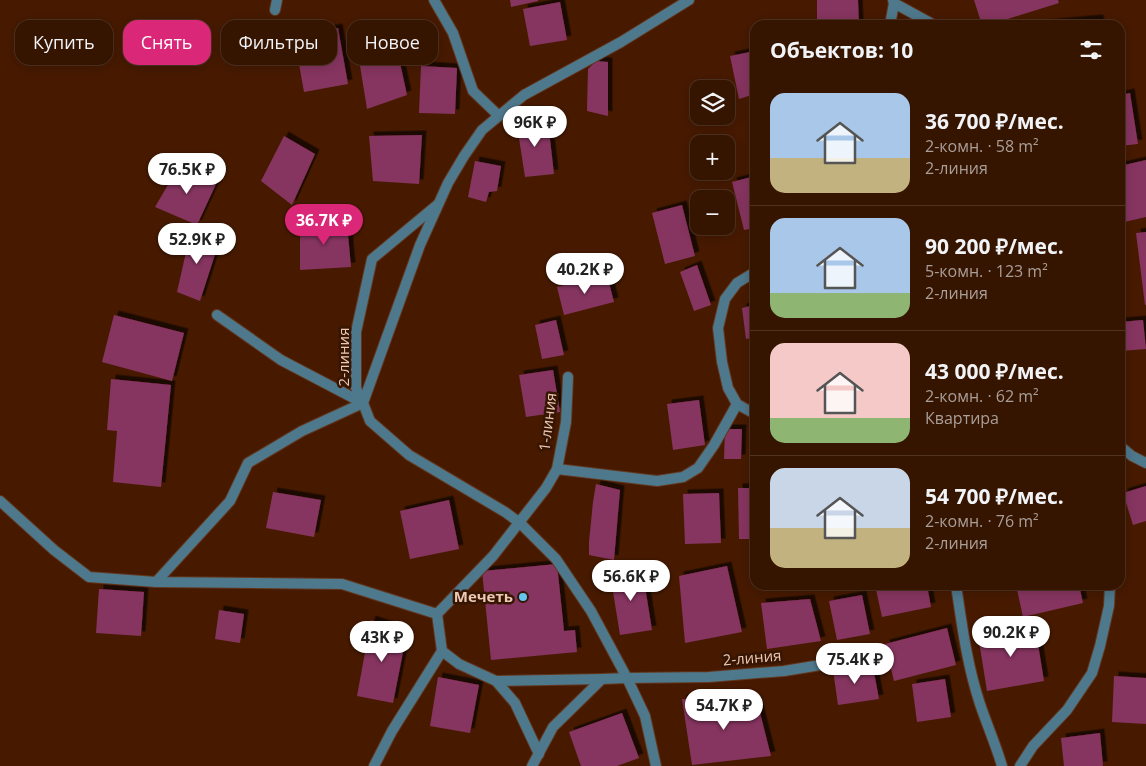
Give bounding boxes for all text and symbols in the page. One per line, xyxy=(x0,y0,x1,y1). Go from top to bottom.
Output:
chip: Купить xyxy=(15,20,113,65)
chip: Снять xyxy=(123,20,211,65)
chip: Фильтры xyxy=(221,20,337,65)
chip: Новое xyxy=(347,20,438,65)
text: Объектов: 10 xyxy=(770,36,913,64)
icon: filters xyxy=(1077,36,1105,64)
map controls xyxy=(690,80,735,235)
button: layers xyxy=(690,80,735,125)
pin: 96K ₽ xyxy=(500,106,570,148)
text: 36 700 ₽/мес. xyxy=(925,107,1064,135)
text: 96K ₽ xyxy=(514,111,556,133)
icon: home xyxy=(810,113,870,173)
button: + xyxy=(690,135,735,180)
text: 2-комн. · 58 m² xyxy=(925,135,1039,157)
pin: 76.5K ₽ xyxy=(141,152,233,195)
text: 2-линия xyxy=(925,157,988,179)
text: 76.5K ₽ xyxy=(159,158,215,180)
button: − xyxy=(690,190,735,235)
pin: 36.7K ₽ xyxy=(278,204,370,246)
text: 36.7K ₽ xyxy=(296,209,352,231)
pin: 52.9K ₽ xyxy=(151,222,243,265)
text: 52.9K ₽ xyxy=(169,228,225,250)
text: 90 200 ₽/мес. xyxy=(925,232,1064,260)
icon: home xyxy=(810,238,870,298)
pin: 40.2K ₽ xyxy=(539,252,631,295)
text: 40.2K ₽ xyxy=(557,258,613,280)
text: 5-комн. · 123 m² xyxy=(925,260,1048,282)
text: 2-линия xyxy=(925,282,988,304)
street label: 2-линия xyxy=(333,328,353,386)
text: 43 000 ₽/мес. xyxy=(925,357,1064,385)
icon: home xyxy=(810,363,870,423)
text: 2-комн. · 62 m² xyxy=(925,385,1039,407)
street label: 1-линия xyxy=(533,391,561,452)
text: Квартира xyxy=(925,407,999,429)
text: 54 700 ₽/мес. xyxy=(925,482,1064,510)
icon: home xyxy=(810,488,870,548)
text: 2-комн. · 76 m² xyxy=(925,510,1039,532)
text: 2-линия xyxy=(925,532,988,554)
pin: 56.6K ₽ xyxy=(585,560,677,602)
text: 56.6K ₽ xyxy=(603,565,659,587)
place label: Мечеть xyxy=(454,586,513,606)
marker: Мечеть xyxy=(517,591,529,603)
pin: 90.2K ₽ xyxy=(965,616,1057,658)
pin: 43K ₽ xyxy=(347,620,417,663)
text: 90.2K ₽ xyxy=(983,621,1039,643)
text: 43K ₽ xyxy=(361,626,403,648)
pin: 75.4K ₽ xyxy=(809,642,901,685)
street label: 2-линия xyxy=(722,644,782,670)
text: 75.4K ₽ xyxy=(827,648,883,670)
pin: 54.7K ₽ xyxy=(678,688,770,731)
text: 54.7K ₽ xyxy=(696,694,752,716)

